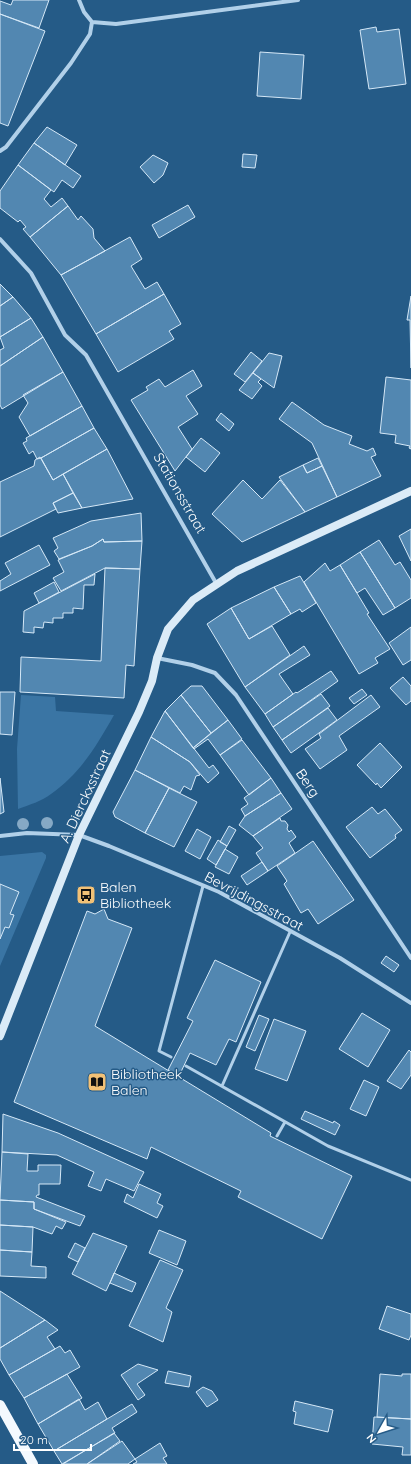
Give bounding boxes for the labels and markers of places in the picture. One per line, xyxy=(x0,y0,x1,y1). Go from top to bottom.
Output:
place label: Balen Bibliotheek xyxy=(100,878,171,912)
bus stop icon: Balen Bibliotheek xyxy=(75,884,97,906)
place label: Bibliotheek Balen xyxy=(111,1065,182,1099)
library icon: Bibliotheek Balen xyxy=(86,1071,108,1093)

